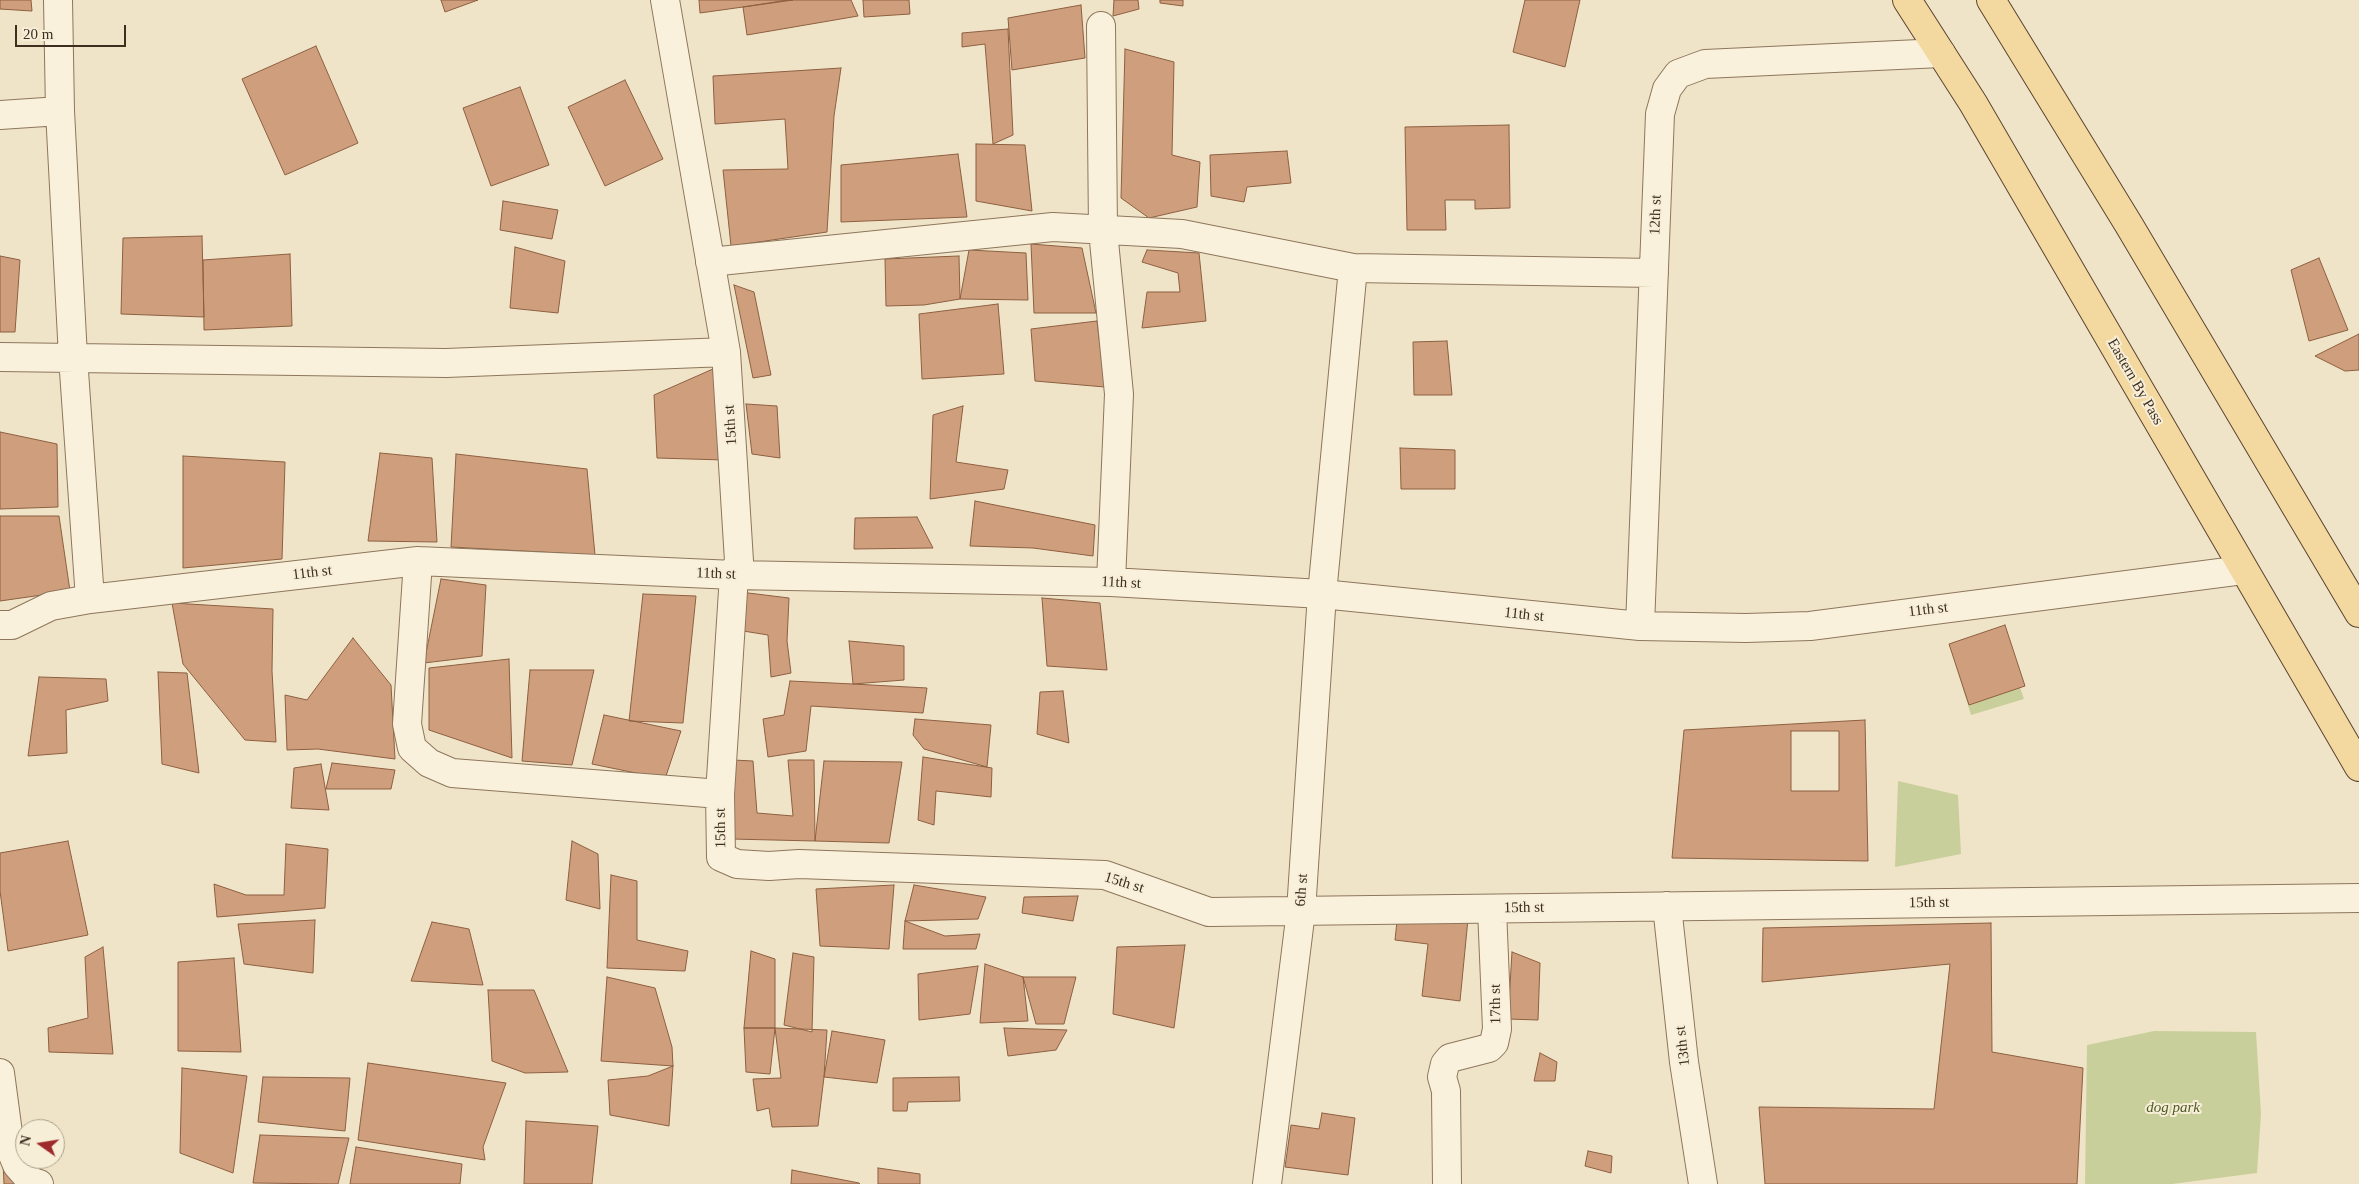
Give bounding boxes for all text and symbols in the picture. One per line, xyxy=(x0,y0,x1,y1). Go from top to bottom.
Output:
scale bar xyxy=(18,15,129,47)
text: 20 m xyxy=(23,26,53,42)
street label: 12th st xyxy=(1646,194,1666,236)
street label: Eastern By Pass xyxy=(2103,336,2167,428)
street label: 15th st xyxy=(721,404,741,446)
street label: 11th st xyxy=(291,562,333,584)
street label: 11th st xyxy=(696,564,736,584)
street label: 11th st xyxy=(1101,573,1141,593)
street label: 11th st xyxy=(1907,599,1949,621)
street label: 11th st xyxy=(1503,604,1545,626)
street label: 15th st xyxy=(712,808,730,848)
street label: 15th st xyxy=(1102,868,1146,898)
street label: 6th st xyxy=(1292,873,1312,907)
street label: 15th st xyxy=(1909,894,1949,912)
street label: 15th st xyxy=(1504,899,1544,917)
street label: 17th st xyxy=(1487,984,1505,1024)
street label: 13th st xyxy=(1672,1025,1694,1067)
park label: dog park xyxy=(2146,1099,2200,1117)
north arrow xyxy=(15,1119,65,1169)
text: N xyxy=(17,1134,34,1147)

